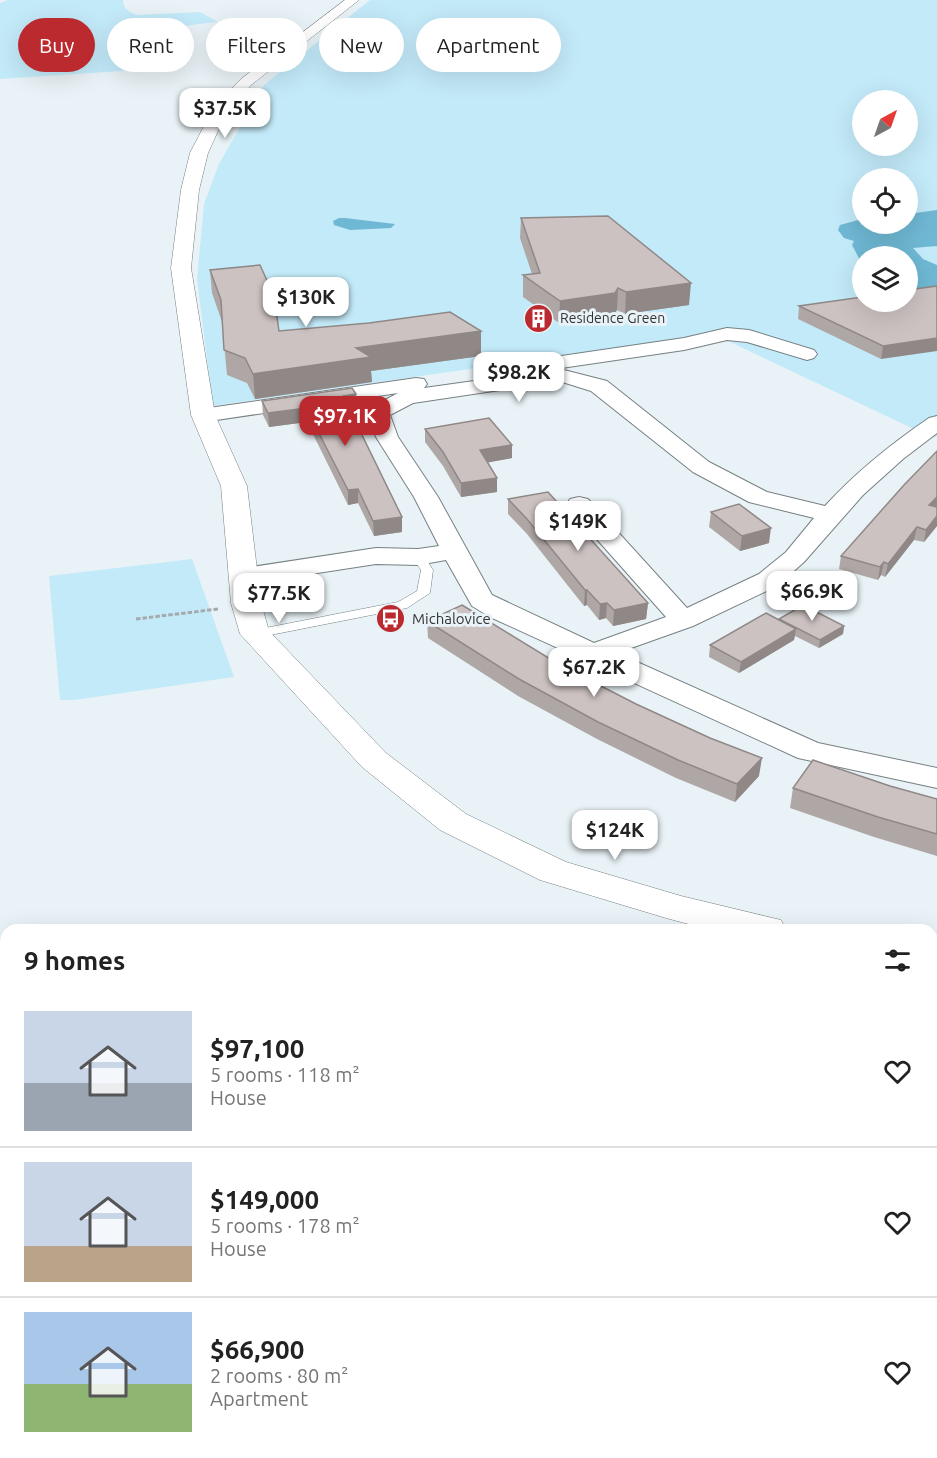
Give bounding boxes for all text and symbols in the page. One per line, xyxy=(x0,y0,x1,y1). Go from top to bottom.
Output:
chip: Buy xyxy=(18,18,95,72)
chip: Rent xyxy=(107,18,194,72)
chip: Filters xyxy=(206,18,307,72)
chip: New xyxy=(319,18,404,72)
chip: Apartment xyxy=(416,18,561,72)
pin: $37.5K xyxy=(176,88,274,139)
north arrow xyxy=(852,90,918,156)
map controls xyxy=(852,90,918,312)
text: $37.5K xyxy=(193,96,257,119)
button: locate xyxy=(852,168,918,234)
button: layers xyxy=(852,246,918,312)
pin: $130K xyxy=(264,277,348,328)
text: $130K xyxy=(277,285,335,308)
building icon: Residence Green xyxy=(523,302,555,334)
place label: Residence Green xyxy=(560,310,665,326)
pin: $98.2K xyxy=(470,352,568,403)
text: $98.2K xyxy=(487,360,551,383)
pin: $97.1K xyxy=(296,396,394,447)
text: $97.1K xyxy=(313,404,377,427)
pin: $149K xyxy=(536,501,620,552)
text: $149K xyxy=(549,509,607,532)
pin: $66.9K xyxy=(763,571,861,622)
pin: $77.5K xyxy=(230,573,328,624)
text: $66.9K xyxy=(780,579,844,602)
text: $77.5K xyxy=(247,581,311,604)
bus stop icon: Michalovice xyxy=(375,602,407,634)
place label: Michalovice xyxy=(412,610,491,627)
pin: $67.2K xyxy=(545,647,643,698)
text: $67.2K xyxy=(562,655,626,678)
pin: $124K xyxy=(573,810,657,861)
text: $124K xyxy=(586,818,644,841)
icon: filters xyxy=(881,944,914,977)
text: 9 homes xyxy=(24,946,125,975)
text: $97,100 xyxy=(210,1034,304,1063)
icon: home xyxy=(72,1035,144,1107)
icon: heart xyxy=(881,1055,914,1088)
text: 5 rooms · 118 m² xyxy=(210,1063,360,1086)
text: House xyxy=(210,1086,267,1109)
text: $149,000 xyxy=(210,1185,319,1214)
icon: home xyxy=(72,1186,144,1258)
icon: heart xyxy=(881,1206,914,1239)
text: 5 rooms · 178 m² xyxy=(210,1214,360,1237)
text: House xyxy=(210,1237,267,1260)
text: $66,900 xyxy=(210,1335,304,1364)
icon: home xyxy=(72,1336,144,1408)
icon: heart xyxy=(881,1356,914,1389)
text: 2 rooms · 80 m² xyxy=(210,1364,348,1387)
text: Apartment xyxy=(210,1387,308,1410)

